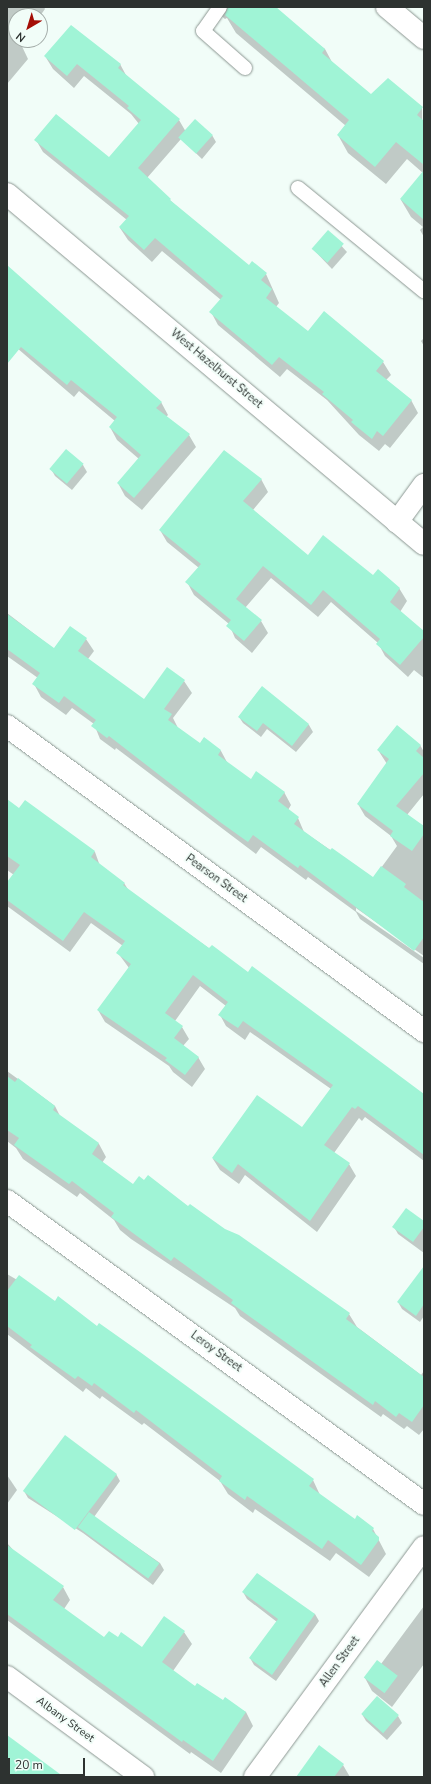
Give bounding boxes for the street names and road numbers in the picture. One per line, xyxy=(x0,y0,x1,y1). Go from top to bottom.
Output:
street label: West Hazelhurst Street xyxy=(167,327,265,411)
street label: Pearson Street xyxy=(183,852,249,906)
street label: Leroy Street xyxy=(188,1329,244,1375)
street label: Allen Street xyxy=(317,1634,363,1690)
street label: Albany Street xyxy=(34,1695,96,1745)

